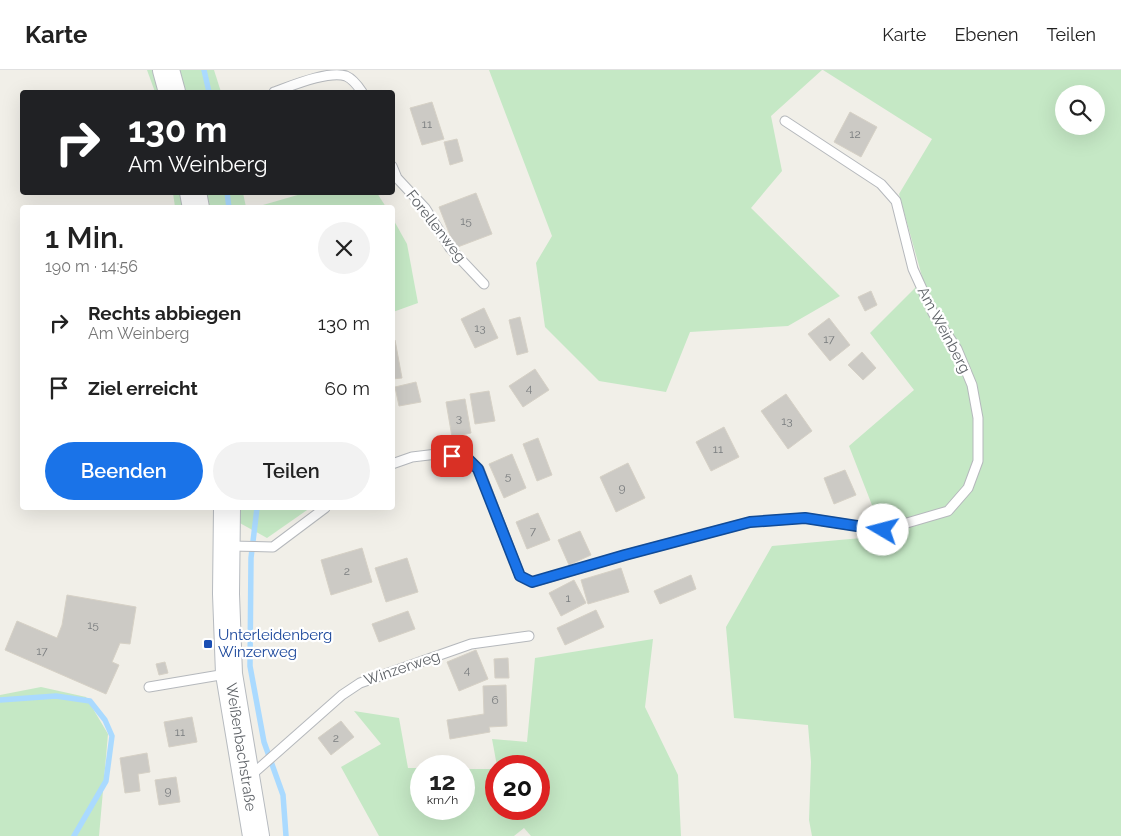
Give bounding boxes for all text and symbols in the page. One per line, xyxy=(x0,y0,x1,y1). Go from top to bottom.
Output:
text: Karte xyxy=(25,20,87,49)
text: Karte xyxy=(882,24,926,45)
text: Ebenen xyxy=(954,24,1019,45)
text: Teilen xyxy=(1047,24,1096,45)
map controls xyxy=(1055,85,1105,135)
button: search xyxy=(1055,85,1105,135)
text: 130 m xyxy=(128,109,227,150)
icon: right xyxy=(45,110,110,175)
house number: 11 xyxy=(422,117,432,131)
house number: 12 xyxy=(849,127,861,141)
text: Am Weinberg xyxy=(128,151,268,177)
street label: Forellenweg xyxy=(402,186,470,266)
house number: 15 xyxy=(460,214,472,228)
text: 1 Min. xyxy=(45,220,124,255)
button: close xyxy=(318,222,370,274)
text: 190 m · 14:56 xyxy=(45,257,138,276)
street label: Am Weinberg xyxy=(914,284,974,376)
text: Rechts abbiegen xyxy=(88,302,241,324)
icon: right xyxy=(45,309,73,337)
text: 130 m xyxy=(318,312,370,334)
house number: 13 xyxy=(474,321,486,335)
text: Am Weinberg xyxy=(88,324,189,343)
house number: 17 xyxy=(823,332,835,346)
icon: arrive xyxy=(45,374,73,402)
text: Ziel erreicht xyxy=(88,377,198,399)
text: 60 m xyxy=(325,377,370,399)
house number: 4 xyxy=(526,381,533,395)
house number: 3 xyxy=(456,411,462,425)
house number: 13 xyxy=(781,414,793,428)
pin xyxy=(431,435,473,477)
button: Beenden xyxy=(45,442,203,500)
button: Teilen xyxy=(213,442,370,500)
icon: arrive xyxy=(438,442,466,470)
house number: 11 xyxy=(713,442,723,456)
house number: 5 xyxy=(505,469,512,483)
house number: 9 xyxy=(618,481,626,495)
position arrow xyxy=(856,503,908,555)
house number: 7 xyxy=(530,524,537,538)
house number: 2 xyxy=(344,564,350,578)
house number: 1 xyxy=(565,591,571,605)
house number: 15 xyxy=(87,618,99,632)
place label: Unterleidenberg Winzerweg xyxy=(218,626,332,661)
marker: Unterleidenberg Winzerweg xyxy=(202,638,214,650)
house number: 17 xyxy=(36,644,48,658)
street label: Winzerweg xyxy=(362,647,442,689)
house number: 4 xyxy=(464,663,471,677)
street label: Weißenbachstraße xyxy=(222,682,260,813)
house number: 6 xyxy=(491,693,499,707)
house number: 11 xyxy=(175,725,185,739)
house number: 2 xyxy=(333,731,339,745)
speed limit sign: 20 xyxy=(485,755,550,820)
text: 12 xyxy=(429,766,456,796)
house number: 9 xyxy=(164,784,172,798)
text: km/h xyxy=(427,793,458,807)

